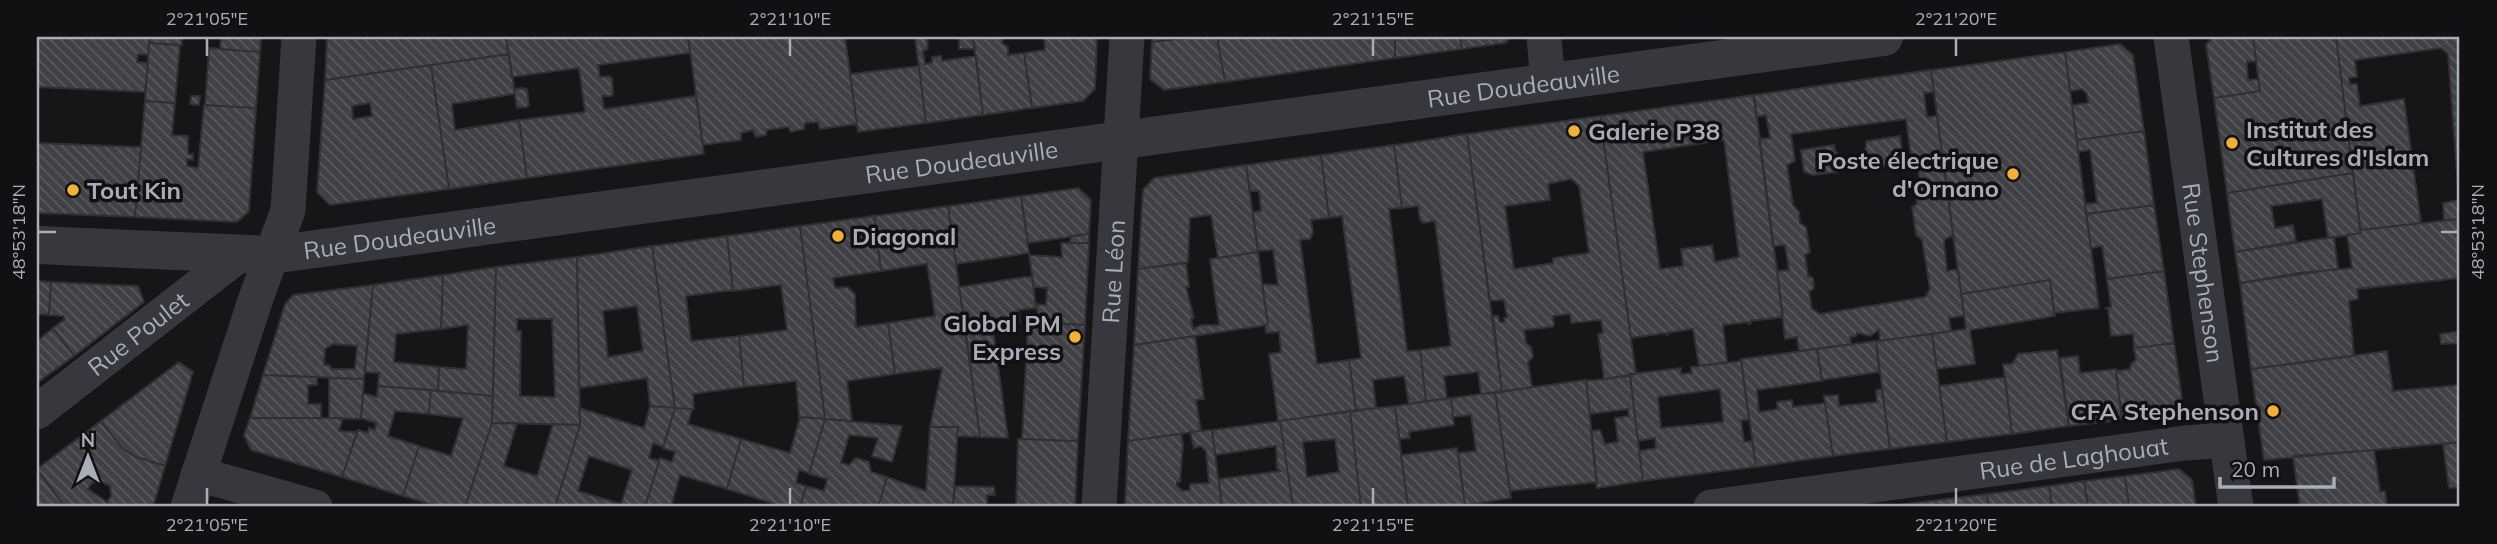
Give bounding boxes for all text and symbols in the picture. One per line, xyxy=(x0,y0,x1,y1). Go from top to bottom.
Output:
text: 2°21'05"E xyxy=(166,7,248,30)
text: 2°21'10"E xyxy=(749,7,831,30)
text: 2°21'15"E xyxy=(1332,7,1414,30)
text: 2°21'20"E xyxy=(1915,7,1997,30)
street label: Rue Doudeauville xyxy=(1425,58,1622,114)
place label: Institut des Cultures d'Islam xyxy=(2246,114,2429,172)
place label: Galerie P38 xyxy=(1588,116,1720,146)
marker: Galerie P38 xyxy=(1566,123,1582,139)
street label: Rue Doudeauville xyxy=(863,134,1060,190)
marker: Institut des Cultures d'Islam xyxy=(2224,135,2240,151)
place label: Poste électrique d'Ornano xyxy=(1817,145,1999,203)
marker: Poste électrique d'Ornano xyxy=(2005,166,2021,182)
place label: Tout Kin xyxy=(87,175,181,205)
street label: Rue Stephenson xyxy=(2176,181,2231,365)
marker: Tout Kin xyxy=(65,182,81,198)
text: 48°53'18"N xyxy=(7,184,30,280)
text: 48°53'18"N xyxy=(2466,184,2489,280)
street label: Rue Doudeauville xyxy=(301,210,498,265)
street label: Rue Léon xyxy=(1095,219,1131,324)
place label: Diagonal xyxy=(852,221,956,251)
marker: Diagonal xyxy=(830,228,846,244)
street label: Rue Poulet xyxy=(82,285,194,382)
place label: Global PM Express xyxy=(943,308,1061,366)
marker: Global PM Express xyxy=(1067,329,1083,345)
place label: CFA Stephenson xyxy=(2070,396,2259,426)
marker: CFA Stephenson xyxy=(2265,403,2281,419)
north arrow xyxy=(52,421,122,491)
text: N xyxy=(81,428,95,452)
street label: Rue de Laghouat xyxy=(1978,430,2170,486)
scale bar xyxy=(2220,446,2334,490)
text: 20 m xyxy=(2231,456,2280,482)
text: 2°21'05"E xyxy=(166,513,248,536)
text: 2°21'10"E xyxy=(749,513,831,536)
text: 2°21'15"E xyxy=(1332,513,1414,536)
text: 2°21'20"E xyxy=(1915,513,1997,536)

